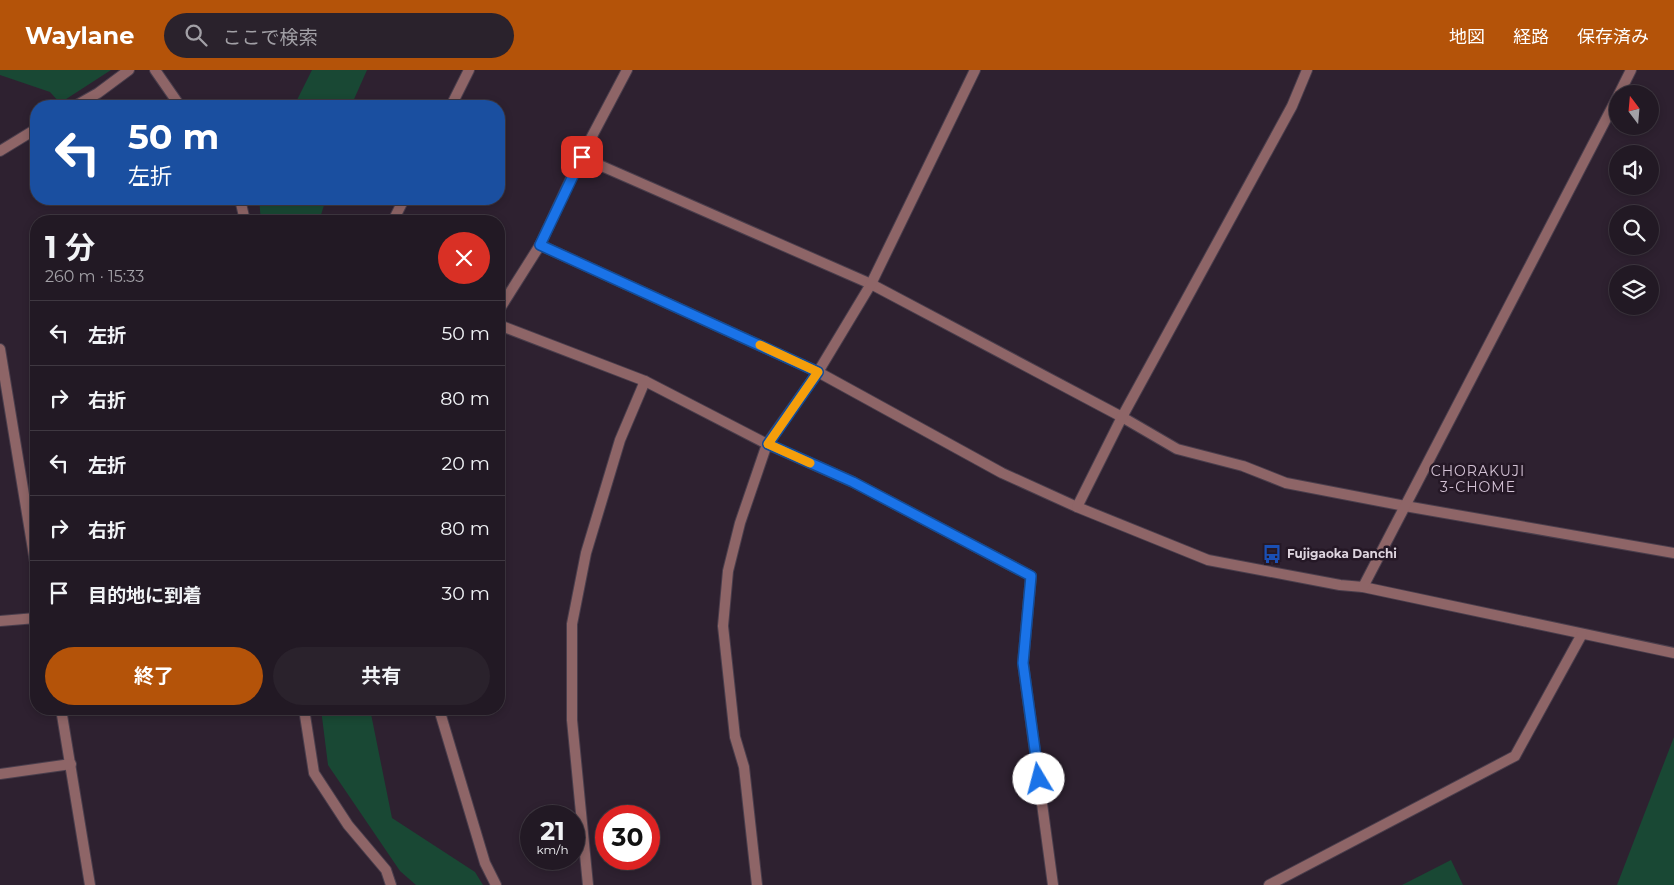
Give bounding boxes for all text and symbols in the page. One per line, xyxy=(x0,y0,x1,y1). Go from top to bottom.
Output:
search box xyxy=(164,13,514,58)
text: Waylane xyxy=(25,21,134,50)
icon: search xyxy=(182,21,210,49)
text: ここで検索 xyxy=(222,26,317,49)
text: 地図 xyxy=(1449,26,1485,48)
text: 経路 xyxy=(1513,26,1549,48)
text: 保存済み xyxy=(1577,26,1649,48)
north arrow xyxy=(1609,85,1659,135)
map controls xyxy=(1609,85,1659,315)
text: 50 m xyxy=(128,115,219,158)
icon: left xyxy=(45,120,110,185)
pin xyxy=(561,136,603,178)
icon: arrive xyxy=(568,143,596,171)
button: sound xyxy=(1609,145,1659,195)
text: 左折 xyxy=(128,163,172,190)
button: search xyxy=(1609,205,1659,255)
text: 1 分 xyxy=(45,229,95,266)
button: close xyxy=(438,232,490,284)
button: layers xyxy=(1609,265,1659,315)
text: 260 m · 15:33 xyxy=(45,267,144,286)
icon: left xyxy=(45,319,73,347)
text: 50 m xyxy=(442,322,490,345)
text: 左折 xyxy=(88,324,126,347)
icon: right xyxy=(45,384,73,412)
text: 80 m xyxy=(440,387,490,410)
text: 右折 xyxy=(88,389,126,412)
icon: left xyxy=(45,449,73,477)
text: 20 m xyxy=(442,452,490,475)
text: 左折 xyxy=(88,454,126,477)
district label: CHORAKUJI 3-CHOME xyxy=(1431,462,1525,496)
icon: right xyxy=(45,514,73,542)
text: 80 m xyxy=(440,517,490,540)
text: 右折 xyxy=(88,519,126,542)
bus stop icon: Fujigaoka Danchi xyxy=(1261,543,1283,565)
place label: Fujigaoka Danchi xyxy=(1287,546,1397,561)
icon: arrive xyxy=(45,579,73,607)
text: 30 m xyxy=(442,582,490,605)
text: 目的地に到着 xyxy=(88,584,202,607)
button: 終了 xyxy=(45,647,263,705)
button: 共有 xyxy=(273,647,490,705)
position arrow xyxy=(1012,752,1064,804)
speed limit sign: 30 xyxy=(595,805,660,870)
text: 21 xyxy=(540,816,565,846)
text: km/h xyxy=(536,842,569,857)

